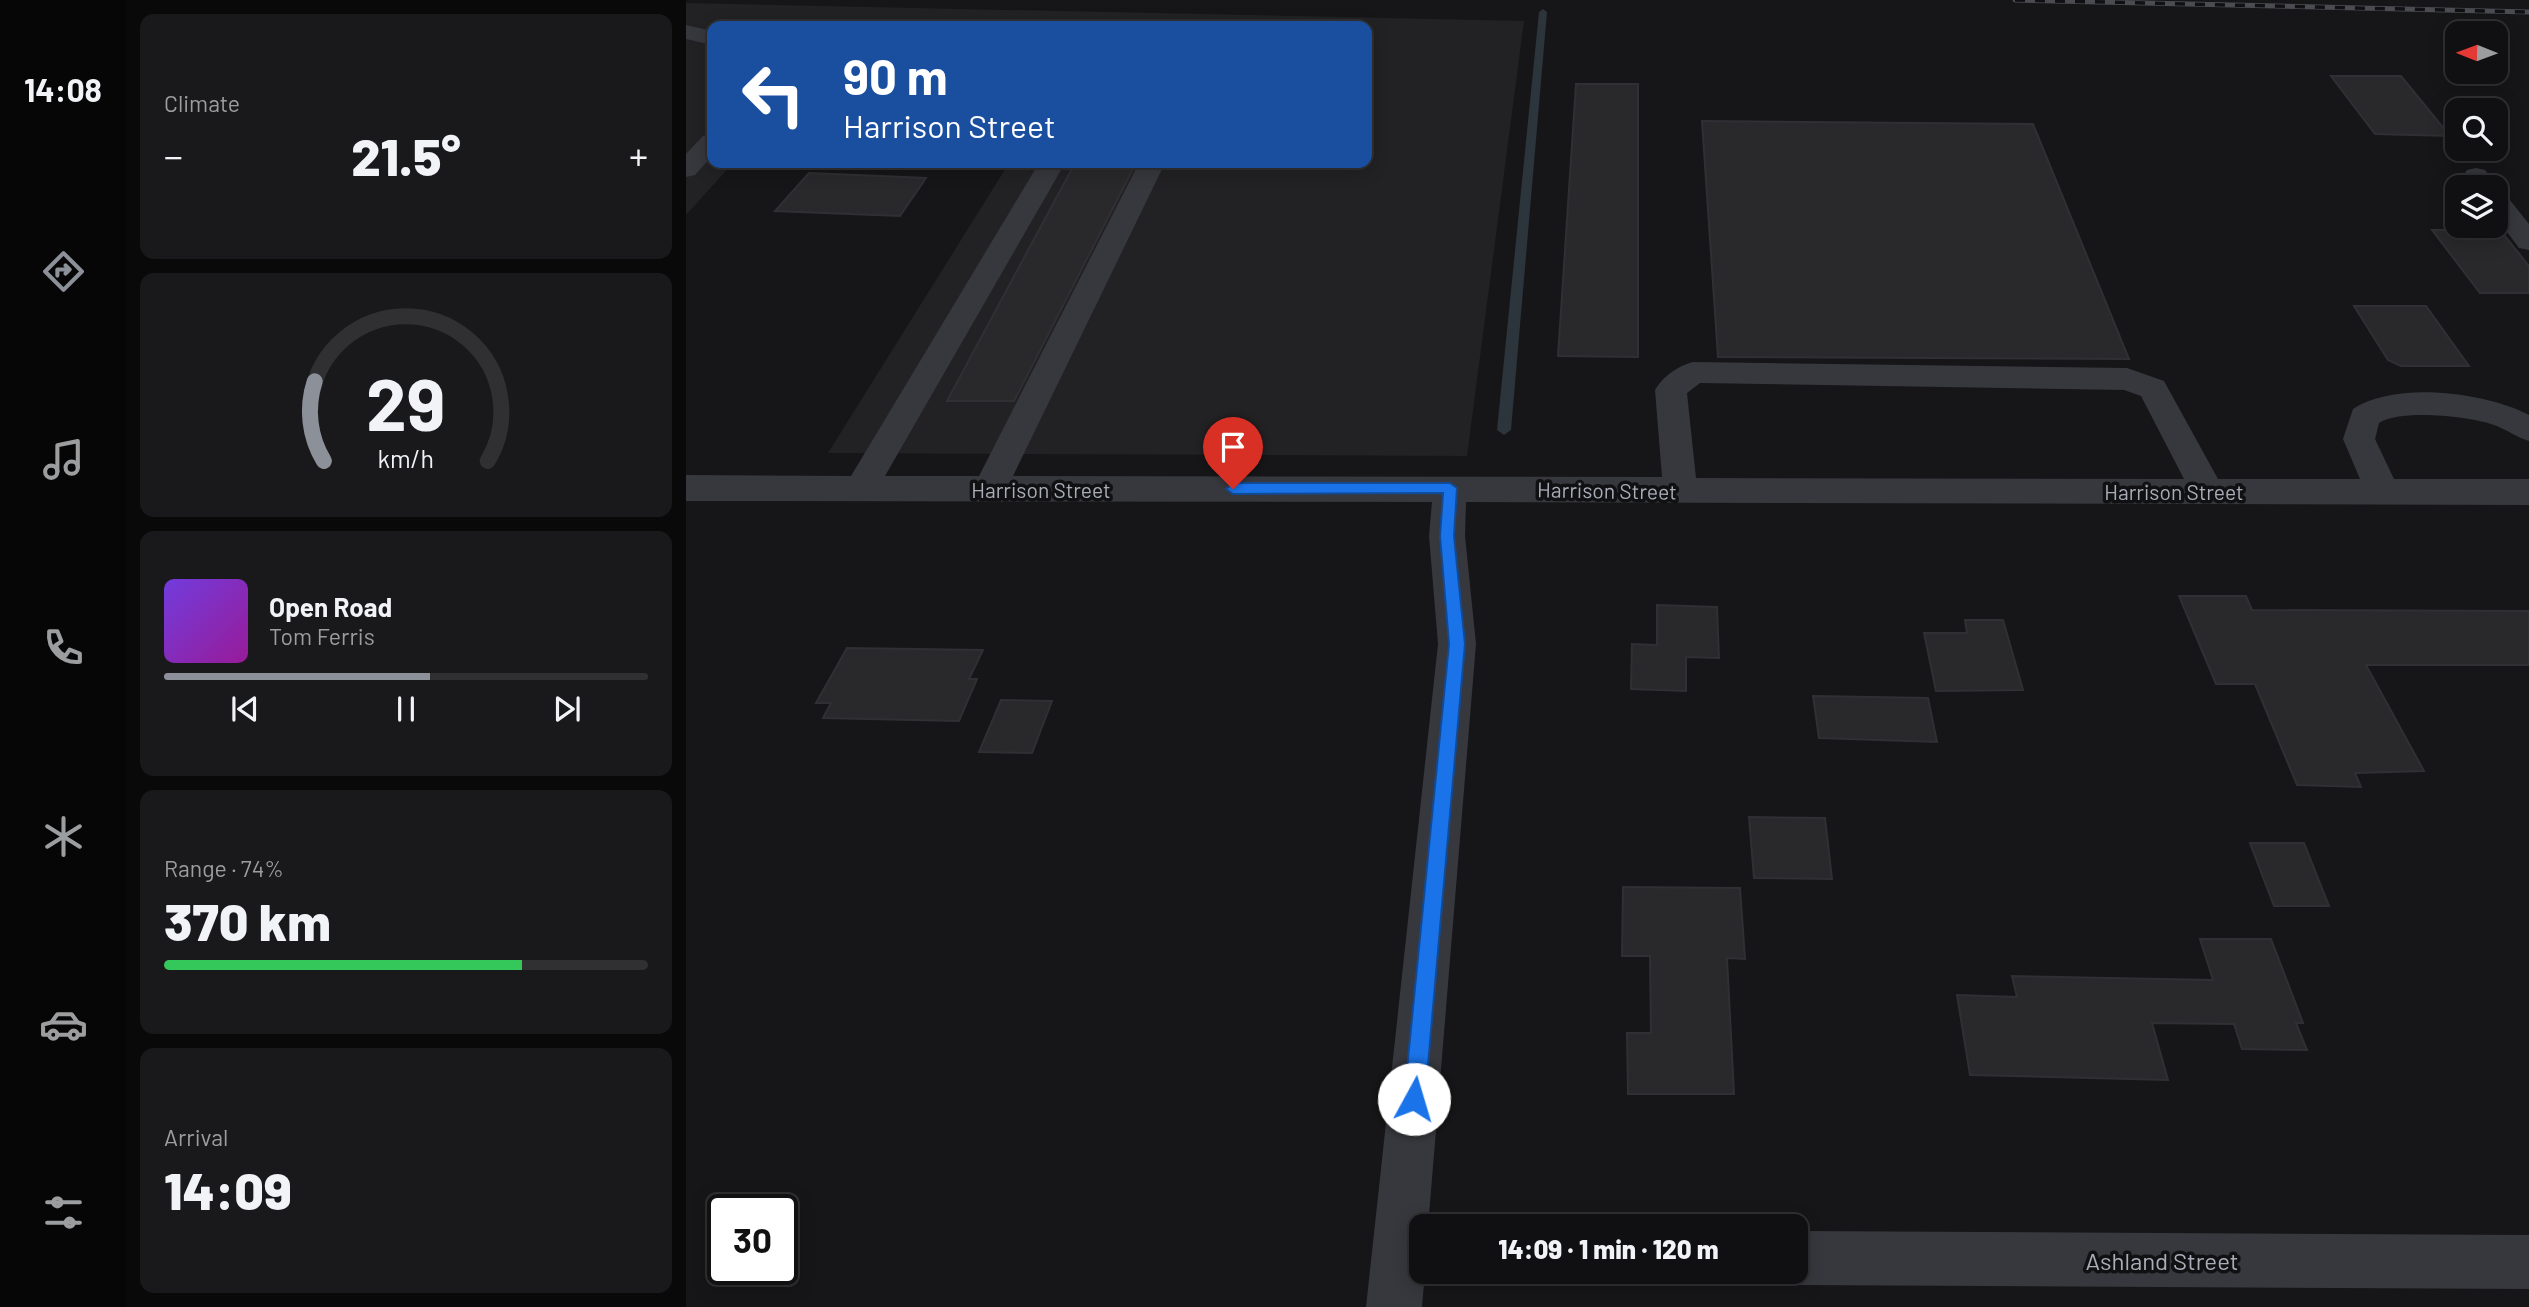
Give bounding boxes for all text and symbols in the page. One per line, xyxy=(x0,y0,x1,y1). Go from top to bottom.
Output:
north arrow xyxy=(2445,21,2508,84)
map controls xyxy=(2445,21,2508,238)
text: 90 m xyxy=(843,46,948,105)
icon: left xyxy=(728,49,819,140)
text: 14:08 xyxy=(24,70,102,108)
text: Climate xyxy=(164,89,240,117)
button: search xyxy=(2445,98,2508,161)
text: Harrison Street xyxy=(843,106,1056,144)
text: 21.5° xyxy=(351,124,461,186)
text: − xyxy=(164,132,183,178)
text: + xyxy=(629,132,648,178)
button: layers xyxy=(2445,175,2508,238)
icon: directions xyxy=(39,247,88,296)
text: 29 xyxy=(366,358,446,446)
pin xyxy=(1203,417,1263,489)
icon: arrive xyxy=(1214,428,1252,466)
icon: music xyxy=(39,435,88,484)
text: km/h xyxy=(378,443,434,473)
street label: Harrison Street xyxy=(1537,476,1677,504)
street label: Harrison Street xyxy=(971,477,1111,502)
street label: Harrison Street xyxy=(2104,479,2244,504)
text: Open Road xyxy=(269,591,392,622)
text: Tom Ferris xyxy=(269,622,375,650)
icon: phone xyxy=(39,623,88,672)
icon: previous xyxy=(226,690,264,728)
icon: pause xyxy=(387,690,425,728)
icon: next xyxy=(548,690,586,728)
icon: climate xyxy=(39,812,88,861)
text: Range · 74% xyxy=(164,854,284,882)
text: 370 km xyxy=(164,889,331,951)
icon: car xyxy=(39,1000,88,1049)
position arrow xyxy=(1377,1062,1451,1136)
text: Arrival xyxy=(164,1123,228,1151)
text: 14:09 xyxy=(164,1158,292,1220)
icon: filters xyxy=(39,1188,88,1237)
speed limit sign: 30 xyxy=(707,1194,798,1285)
text: 14:09 · 1 min · 120 m xyxy=(1498,1233,1719,1264)
street label: Ashland Street xyxy=(2085,1246,2239,1275)

